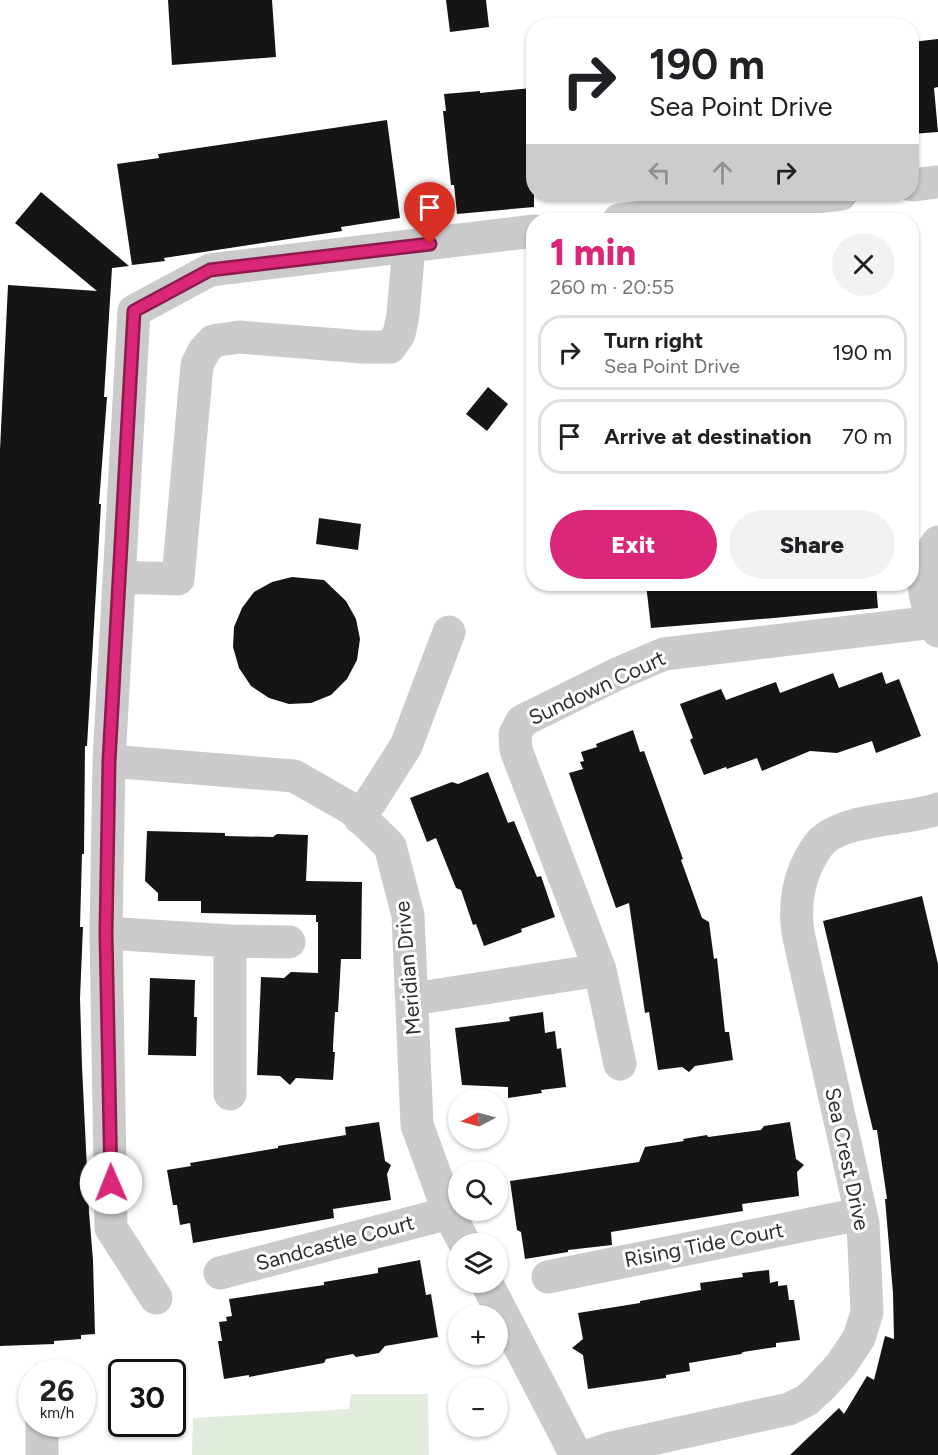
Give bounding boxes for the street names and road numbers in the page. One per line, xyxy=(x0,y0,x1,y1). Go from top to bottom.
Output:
street label: Sundown Court xyxy=(524,645,669,730)
street label: Meridian Drive xyxy=(389,900,426,1036)
street label: Sea Crest Drive xyxy=(820,1085,875,1233)
street label: Sandcastle Court xyxy=(253,1209,417,1276)
street label: Rising Tide Court xyxy=(622,1217,786,1272)

